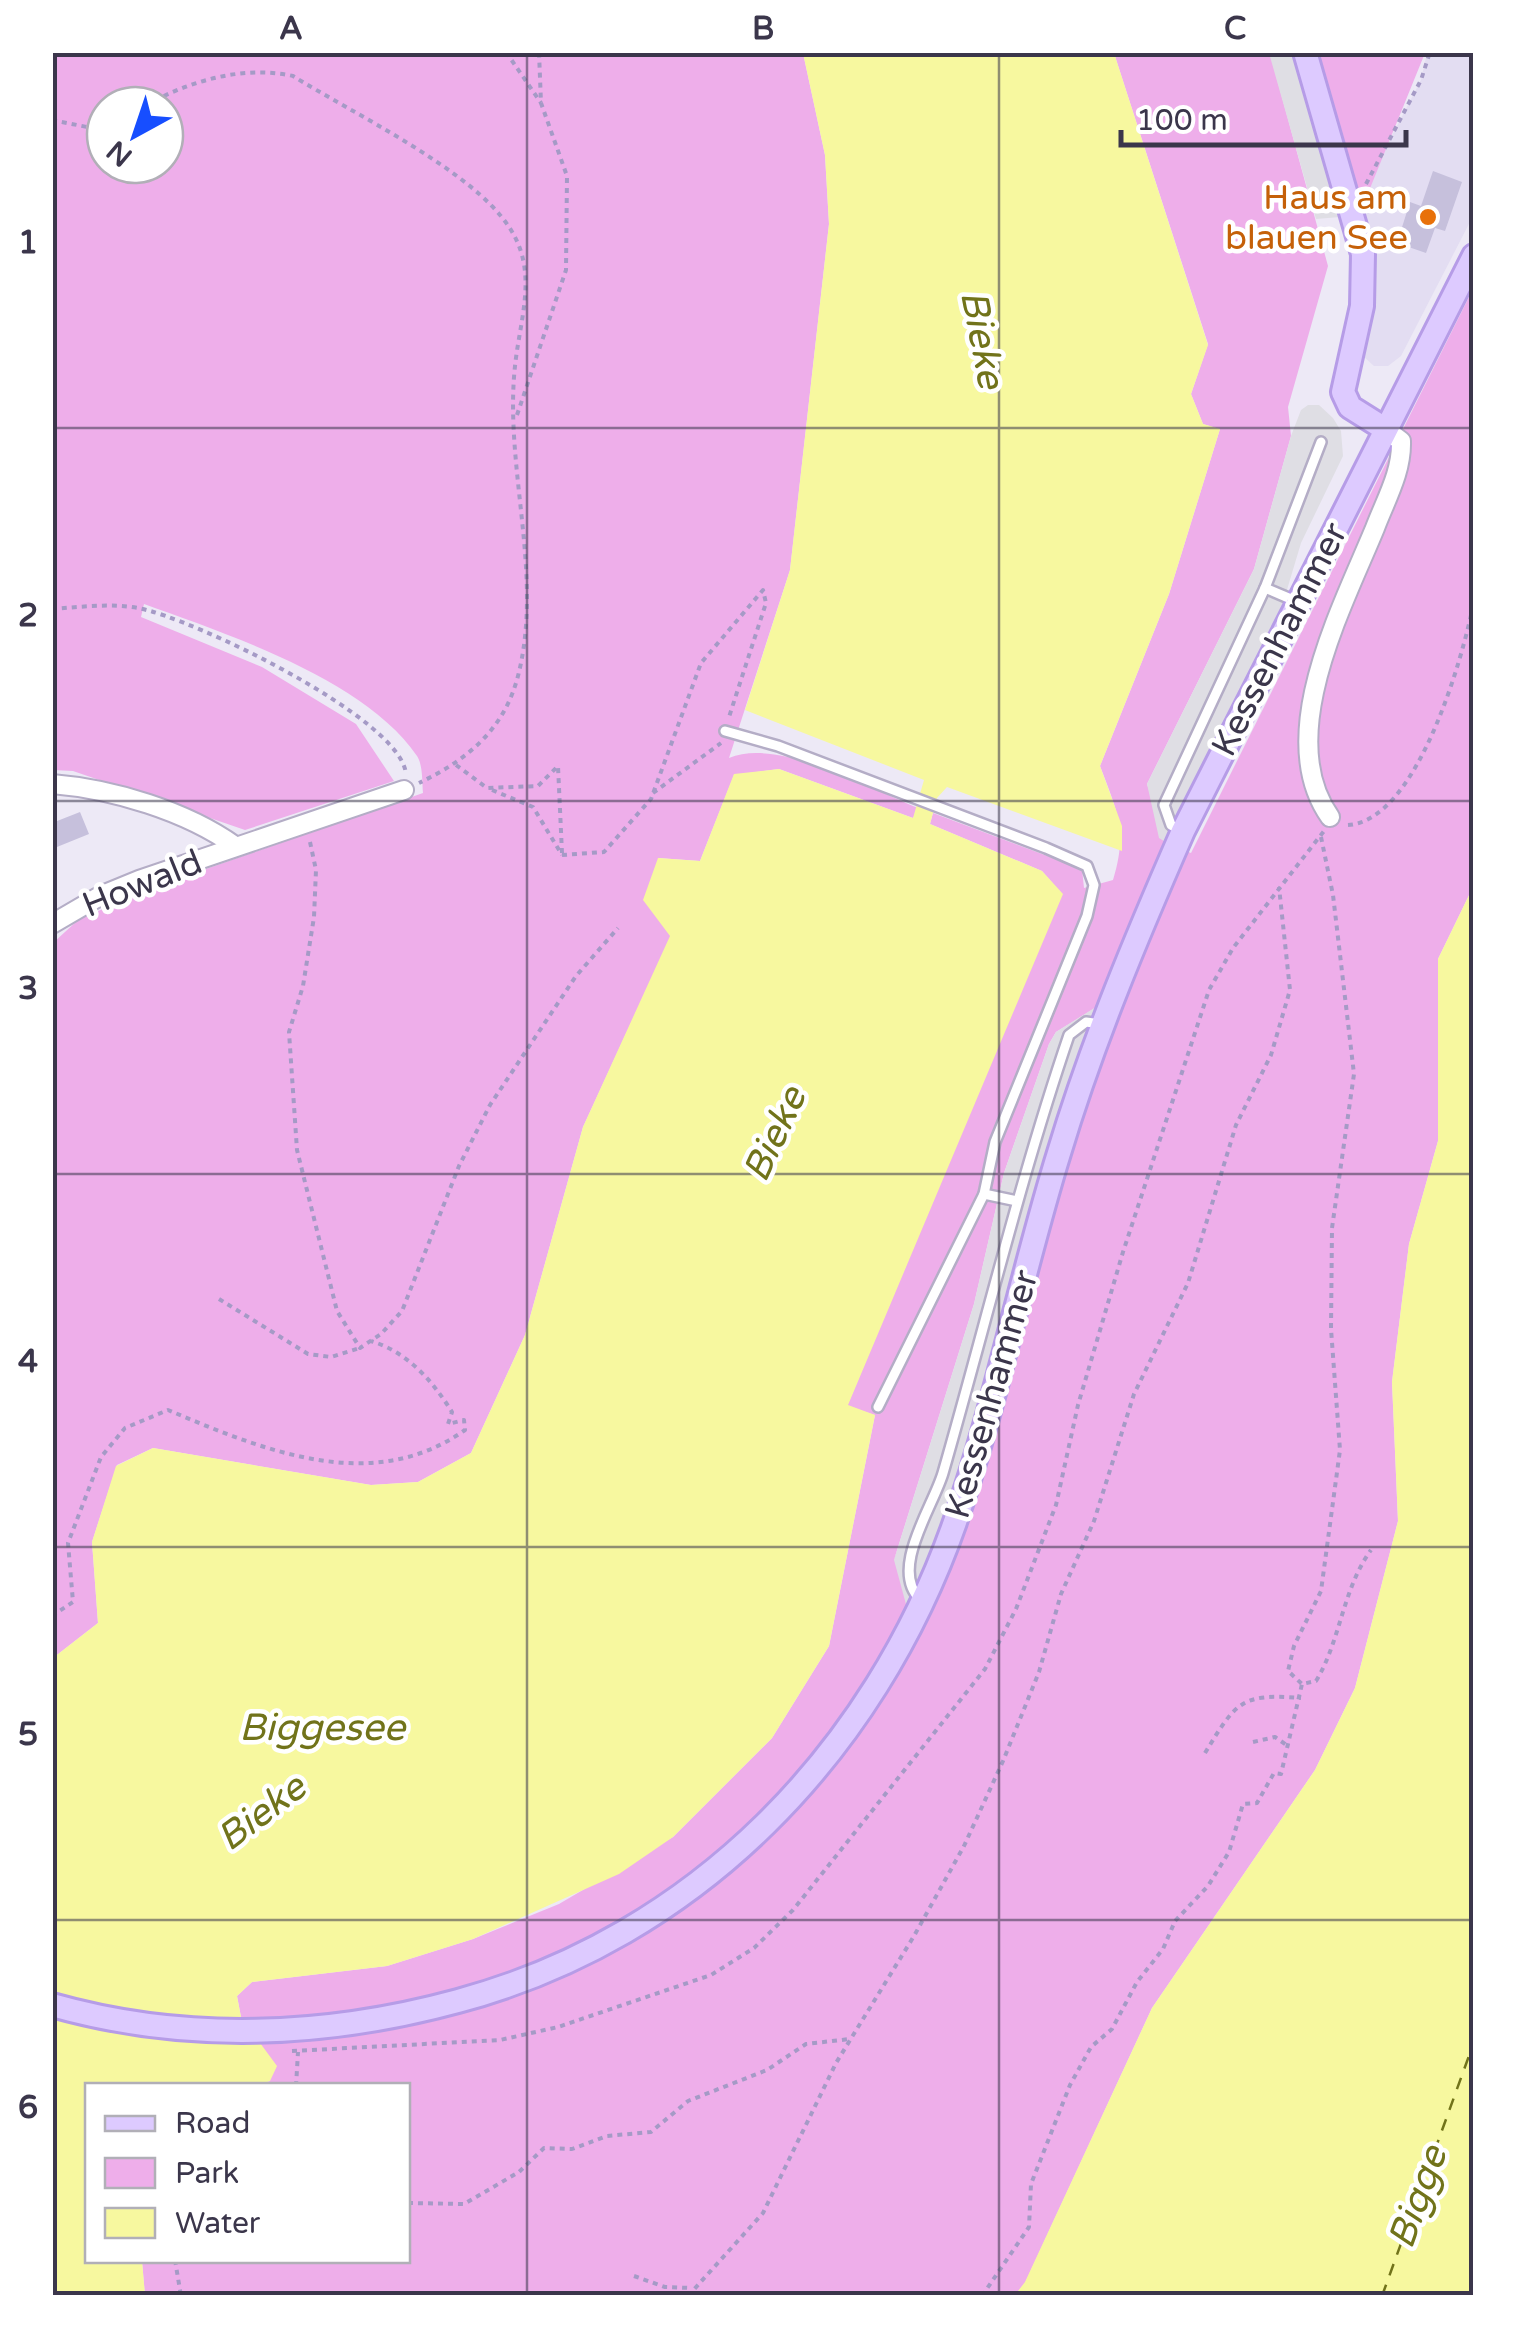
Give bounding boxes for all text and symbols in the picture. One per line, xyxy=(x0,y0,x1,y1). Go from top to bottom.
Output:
text: A xyxy=(279,10,303,48)
text: B xyxy=(752,10,774,48)
text: C xyxy=(1224,10,1246,48)
north arrow xyxy=(85,85,185,185)
scale bar xyxy=(1121,85,1406,147)
text: 100 m xyxy=(1136,102,1228,139)
text: N xyxy=(100,133,139,174)
place label: Haus am blauen See xyxy=(1225,177,1408,259)
marker: Haus am blauen See xyxy=(1417,206,1439,228)
text: 1 xyxy=(18,224,38,262)
water label: Bieke xyxy=(950,286,1015,395)
street label: Kessenhammer xyxy=(1203,515,1357,763)
text: 2 xyxy=(18,597,38,635)
street label: Howald xyxy=(77,841,208,927)
text: 3 xyxy=(18,970,38,1008)
water label: Bieke xyxy=(733,1078,818,1189)
street label: Kessenhammer xyxy=(936,1265,1048,1523)
text: 4 xyxy=(18,1343,38,1381)
water label: Biggesee xyxy=(239,1705,408,1751)
text: 5 xyxy=(18,1716,38,1754)
water label: Bieke xyxy=(208,1763,317,1861)
legend xyxy=(85,2083,410,2263)
text: 6 xyxy=(18,2089,38,2127)
text: Road xyxy=(175,2105,250,2142)
water label: Bigge xyxy=(1378,2138,1458,2255)
text: Park xyxy=(175,2155,239,2192)
text: Water xyxy=(175,2205,261,2242)

